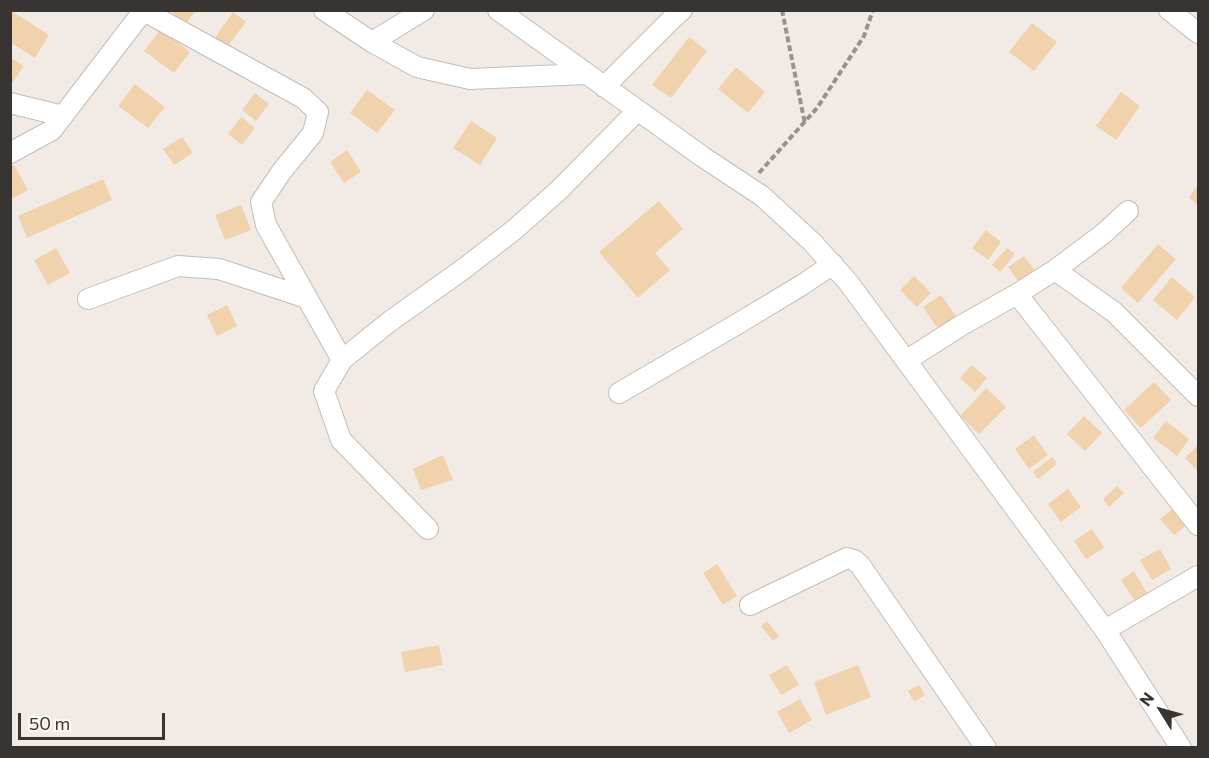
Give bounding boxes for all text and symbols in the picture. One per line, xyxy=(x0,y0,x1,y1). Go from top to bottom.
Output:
north arrow xyxy=(1131,680,1191,740)
text: N xyxy=(1135,688,1157,709)
scale bar xyxy=(21,701,168,739)
text: 50 m xyxy=(29,712,70,734)

